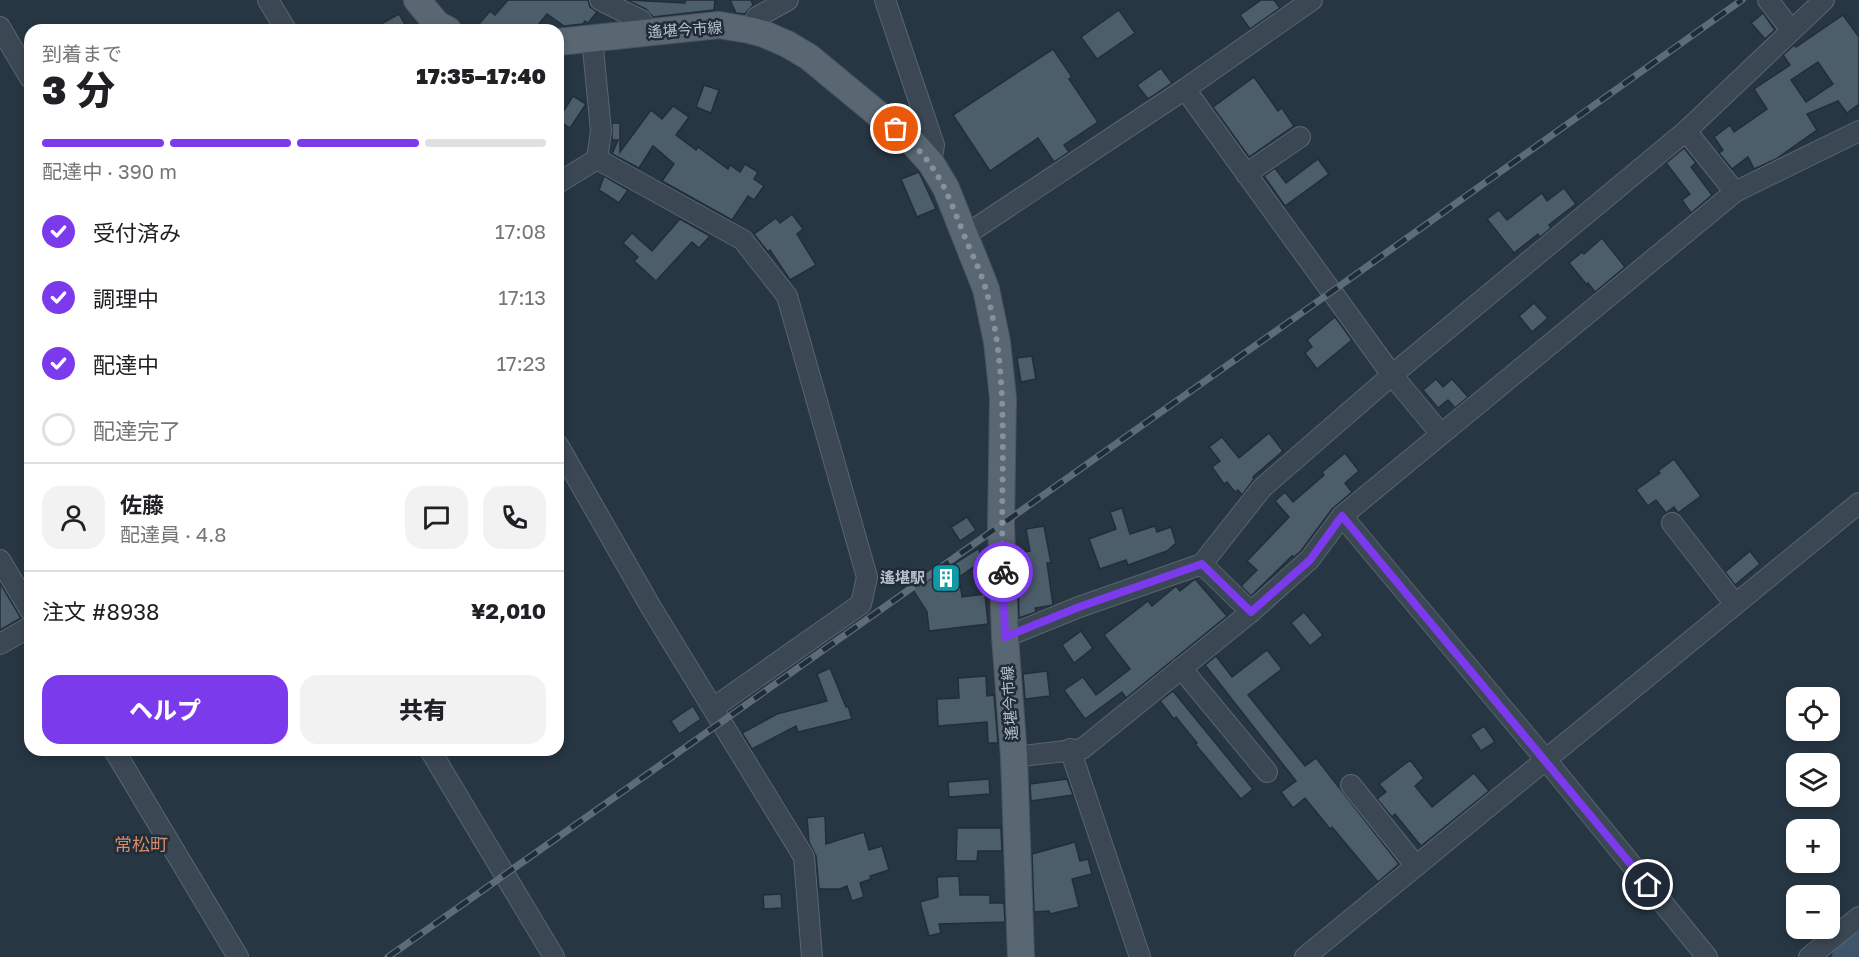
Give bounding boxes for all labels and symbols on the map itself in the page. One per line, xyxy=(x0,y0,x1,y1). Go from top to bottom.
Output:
street label: 遙堪今市線 xyxy=(647,17,723,41)
pin xyxy=(870,103,921,154)
courier xyxy=(973,542,1033,602)
building icon: 遙堪駅 xyxy=(930,562,962,594)
place label: 遙堪駅 xyxy=(880,568,925,586)
street label: 遙堪今市線 xyxy=(997,665,1021,741)
district label: 常松町 xyxy=(114,833,168,855)
pin xyxy=(1622,859,1673,910)

